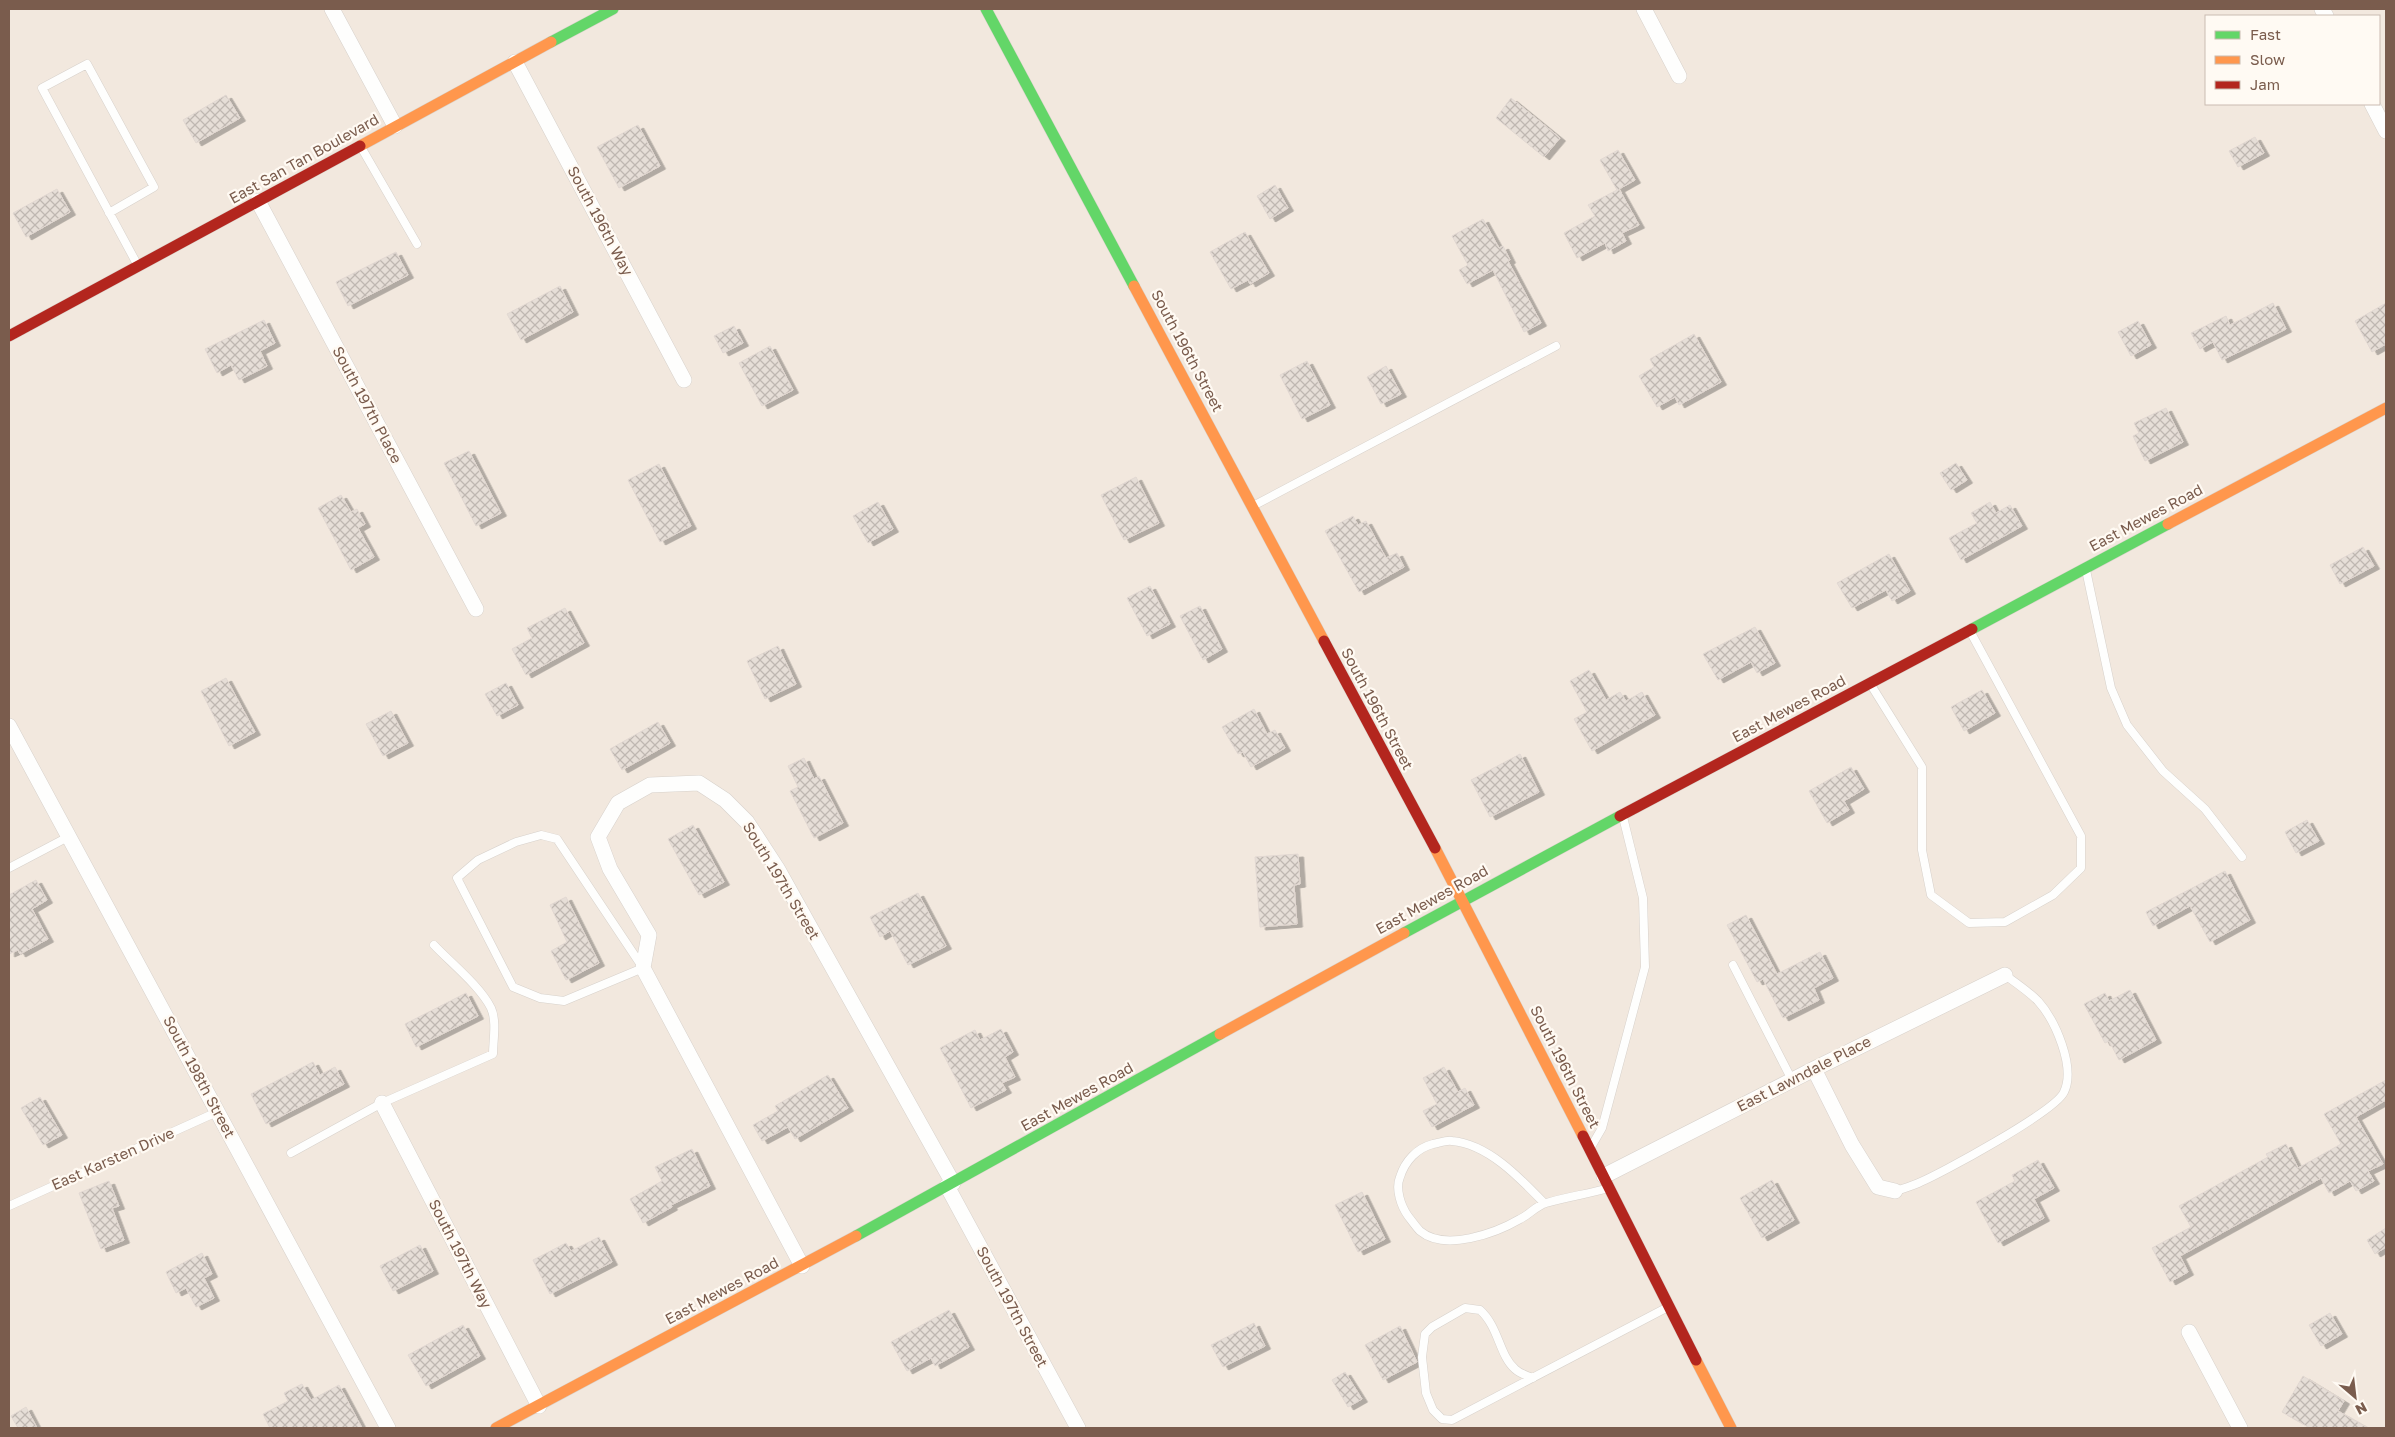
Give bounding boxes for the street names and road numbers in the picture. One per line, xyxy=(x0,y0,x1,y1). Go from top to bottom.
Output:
street label: East San Tan Boulevard xyxy=(226,109,381,207)
street label: South 196th Way xyxy=(564,163,638,279)
street label: South 196th Street xyxy=(1148,287,1228,415)
street label: South 197th Place xyxy=(329,343,406,466)
street label: East Mewes Road xyxy=(2086,480,2205,555)
street label: South 196th Street xyxy=(1338,645,1418,773)
street label: East Mewes Road xyxy=(1729,671,1848,746)
street label: South 197th Street xyxy=(740,818,824,943)
street label: East Mewes Road xyxy=(1372,861,1491,937)
street label: South 196th Street xyxy=(1527,1002,1605,1131)
street label: South 198th Street xyxy=(160,1012,240,1141)
street label: East Lawndale Place xyxy=(1733,1031,1874,1115)
street label: East Mewes Road xyxy=(1017,1058,1136,1134)
street label: East Karsten Drive xyxy=(48,1123,177,1193)
street label: South 197th Way xyxy=(426,1196,496,1312)
street label: South 197th Street xyxy=(973,1243,1052,1370)
street label: East Mewes Road xyxy=(662,1253,781,1328)

